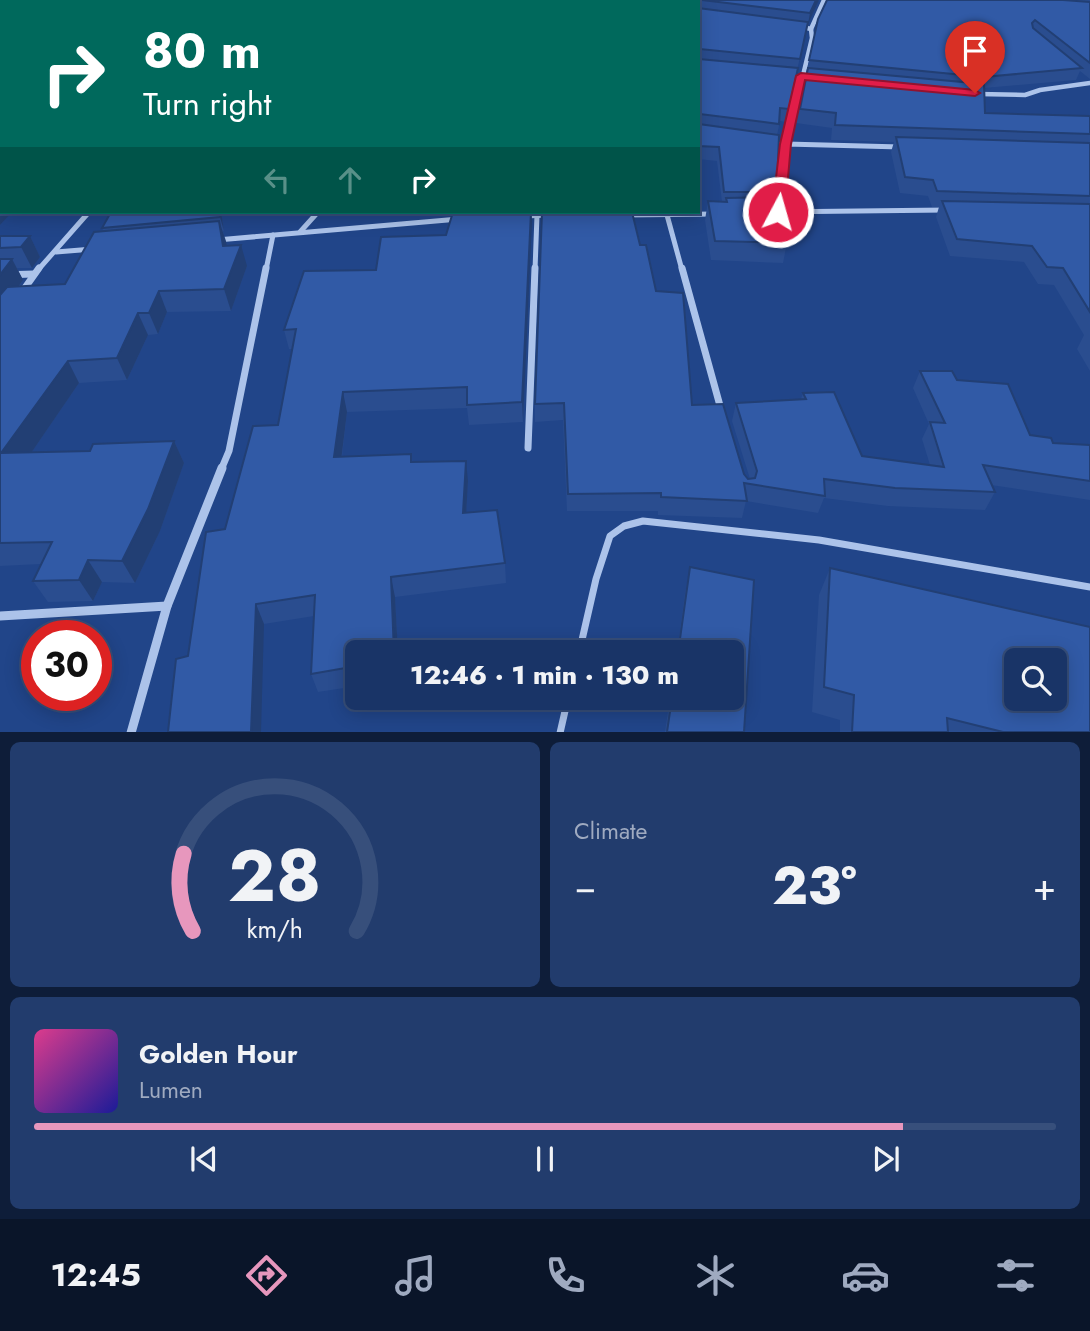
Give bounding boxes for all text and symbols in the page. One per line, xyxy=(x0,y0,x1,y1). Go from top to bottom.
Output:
text: 80 m xyxy=(143,16,261,86)
pin xyxy=(945,21,1005,93)
icon: right xyxy=(28,28,119,119)
icon: arrive xyxy=(956,32,994,70)
text: Turn right xyxy=(143,81,272,127)
icon: left xyxy=(258,161,296,199)
icon: ahead xyxy=(331,161,369,199)
icon: right xyxy=(404,161,442,199)
position arrow xyxy=(741,175,815,249)
speed limit sign: 30 xyxy=(21,620,112,711)
map controls xyxy=(1004,648,1067,711)
button: search xyxy=(1004,648,1067,711)
text: 12:46 · 1 min · 130 m xyxy=(410,656,679,694)
text: Climate xyxy=(574,814,647,848)
text: 28 xyxy=(228,823,322,928)
text: 23° xyxy=(772,848,857,924)
text: − xyxy=(574,859,596,914)
text: + xyxy=(1033,859,1056,914)
text: km/h xyxy=(247,910,303,946)
text: Golden Hour xyxy=(139,1035,298,1073)
text: Lumen xyxy=(139,1073,203,1107)
icon: previous xyxy=(185,1140,223,1178)
icon: pause xyxy=(526,1140,564,1178)
icon: next xyxy=(867,1140,905,1178)
icon: directions xyxy=(242,1251,291,1300)
icon: music xyxy=(391,1251,440,1300)
icon: phone xyxy=(541,1251,590,1300)
icon: climate xyxy=(691,1251,740,1300)
icon: car xyxy=(841,1251,890,1300)
icon: filters xyxy=(991,1251,1040,1300)
text: 12:45 xyxy=(50,1252,141,1298)

